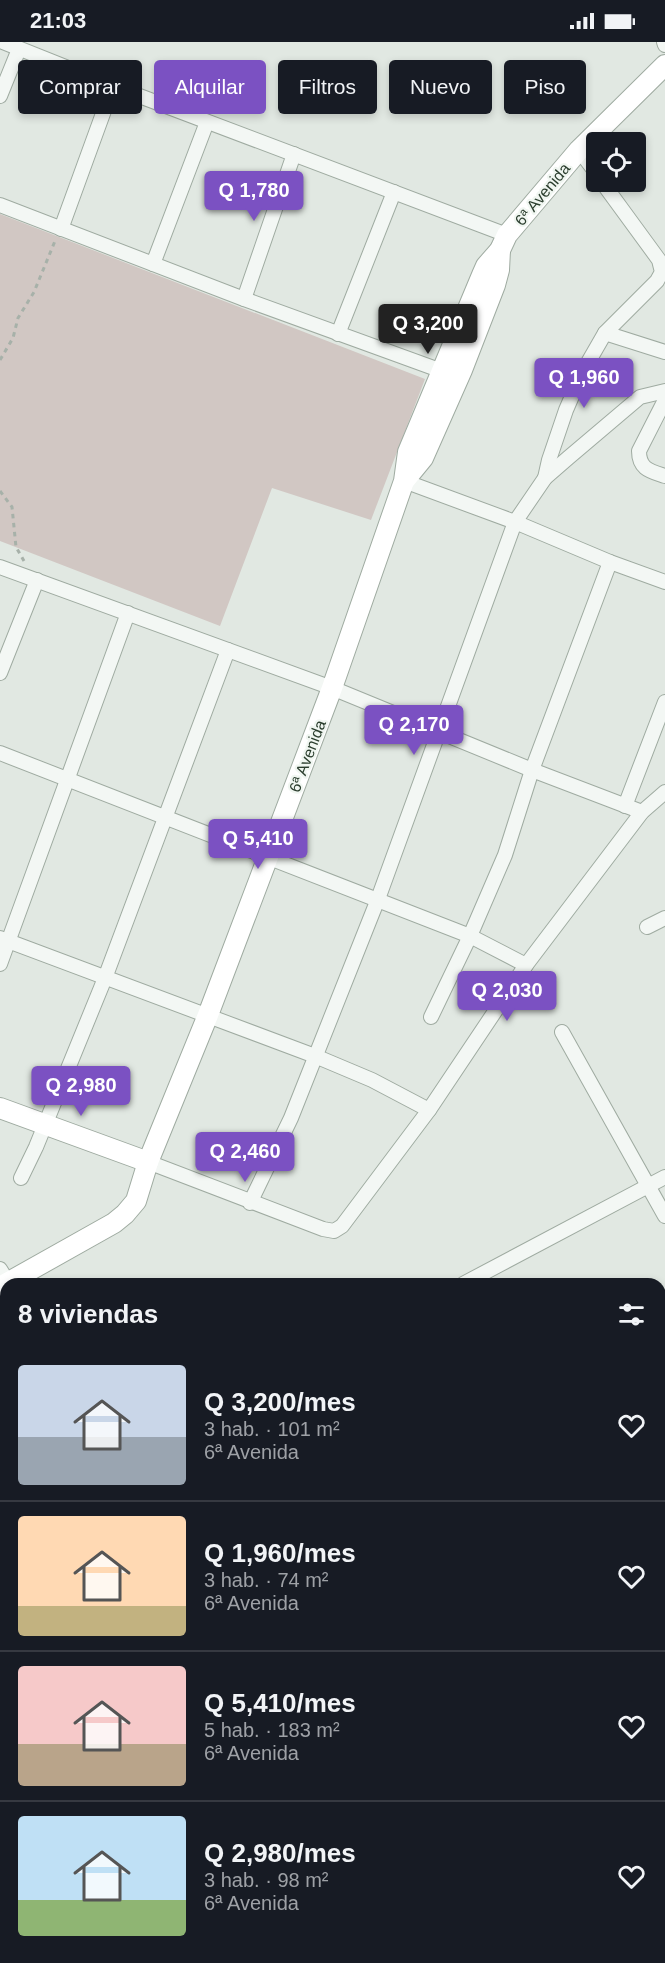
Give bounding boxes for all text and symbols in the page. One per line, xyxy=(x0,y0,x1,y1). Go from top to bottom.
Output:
text: 21:03 xyxy=(30,8,86,33)
chip: Comprar xyxy=(18,60,142,114)
chip: Alquilar xyxy=(154,60,266,114)
chip: Filtros xyxy=(278,60,377,114)
chip: Nuevo xyxy=(389,60,492,114)
chip: Piso xyxy=(504,60,586,114)
map controls xyxy=(586,132,646,192)
button: locate xyxy=(586,132,646,192)
street label: 6ª Avenida xyxy=(511,160,573,229)
pin: Q 1,780 xyxy=(199,171,309,222)
text: Q 1,780 xyxy=(218,179,290,201)
pin: Q 3,200 xyxy=(373,304,483,355)
text: Q 3,200 xyxy=(392,312,464,334)
pin: Q 1,960 xyxy=(529,358,639,409)
text: Q 1,960 xyxy=(548,366,620,388)
pin: Q 2,170 xyxy=(359,705,469,756)
text: Q 2,170 xyxy=(378,713,450,735)
street label: 6ª Avenida xyxy=(286,718,329,795)
pin: Q 5,410 xyxy=(203,819,313,870)
text: Q 5,410 xyxy=(222,827,294,849)
pin: Q 2,030 xyxy=(452,971,562,1022)
text: Q 2,030 xyxy=(471,979,543,1001)
pin: Q 2,980 xyxy=(26,1066,136,1117)
text: Q 2,980 xyxy=(45,1074,117,1096)
pin: Q 2,460 xyxy=(190,1132,300,1183)
text: Q 2,460 xyxy=(209,1140,281,1162)
icon: filters xyxy=(615,1298,648,1331)
text: 8 viviendas xyxy=(18,1299,158,1329)
text: Q 3,200/mes xyxy=(204,1387,356,1417)
icon: home xyxy=(66,1389,138,1461)
icon: heart xyxy=(615,1409,648,1442)
text: 3 hab. · 101 m² xyxy=(204,1418,340,1440)
text: 6ª Avenida xyxy=(204,1441,299,1463)
text: Q 1,960/mes xyxy=(204,1538,356,1568)
icon: home xyxy=(66,1540,138,1612)
icon: heart xyxy=(615,1560,648,1593)
text: 3 hab. · 74 m² xyxy=(204,1569,329,1591)
text: 6ª Avenida xyxy=(204,1592,299,1614)
text: Q 5,410/mes xyxy=(204,1688,356,1718)
icon: home xyxy=(66,1690,138,1762)
icon: heart xyxy=(615,1710,648,1743)
text: 5 hab. · 183 m² xyxy=(204,1719,340,1741)
text: 6ª Avenida xyxy=(204,1742,299,1764)
text: Q 2,980/mes xyxy=(204,1838,356,1868)
icon: home xyxy=(66,1840,138,1912)
icon: heart xyxy=(615,1860,648,1893)
text: 3 hab. · 98 m² xyxy=(204,1869,329,1891)
text: 6ª Avenida xyxy=(204,1892,299,1914)

